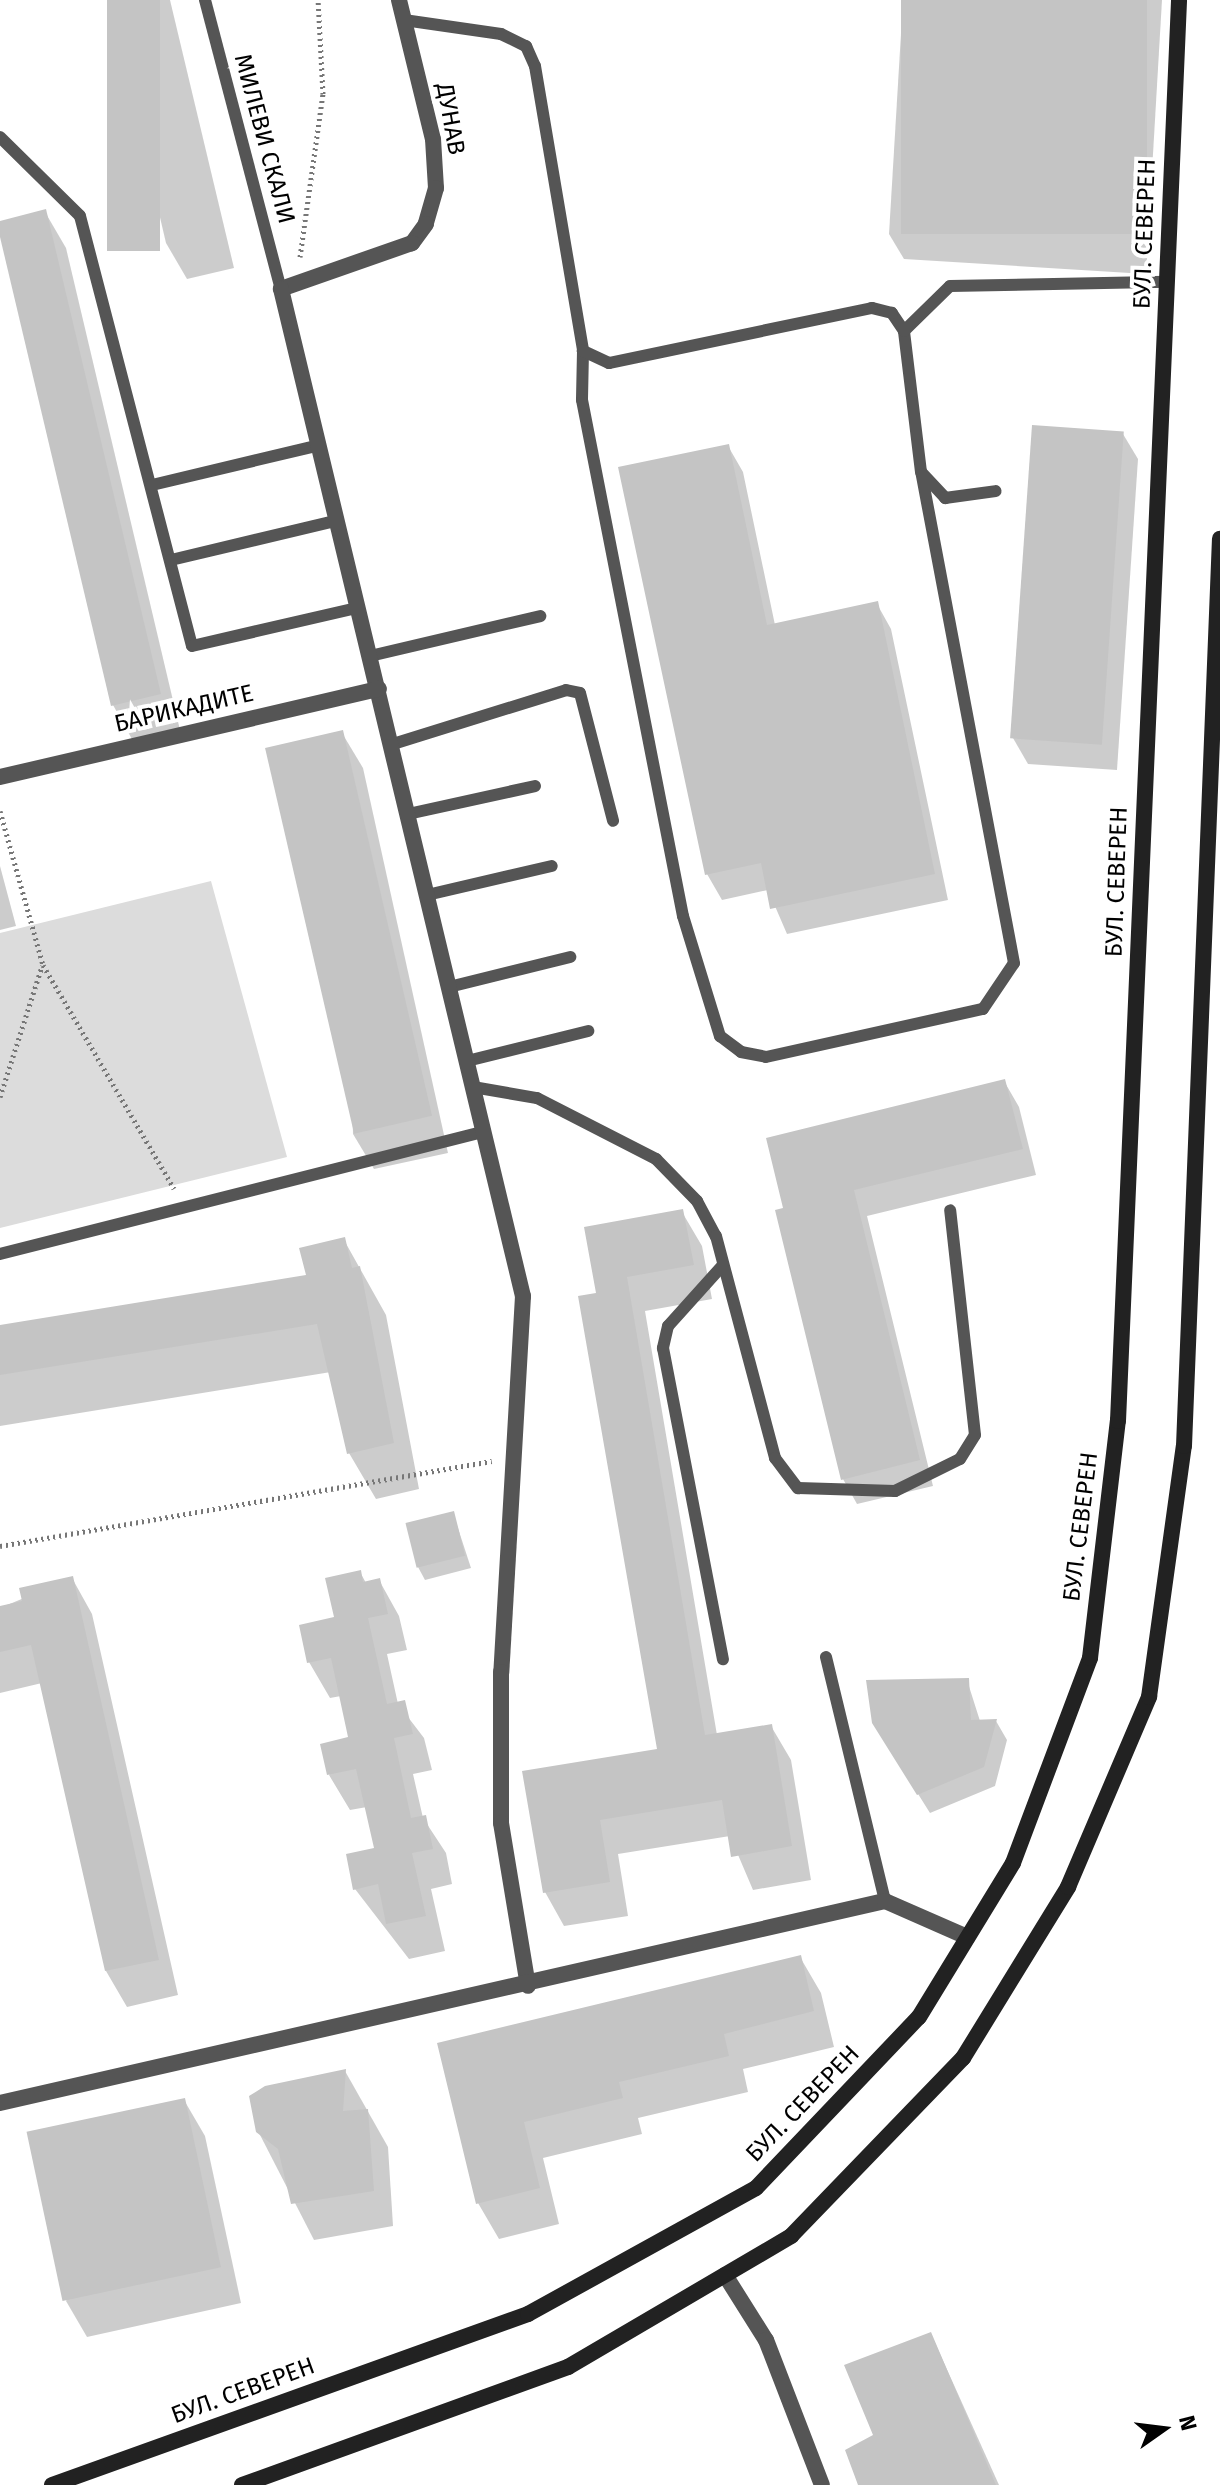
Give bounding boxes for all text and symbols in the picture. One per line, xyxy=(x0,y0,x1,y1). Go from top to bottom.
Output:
street label: МИЛЕВИ СКАЛИ xyxy=(227,51,301,227)
street label: ДУНАВ xyxy=(430,81,470,157)
street label: БУЛ. СЕВЕРЕН xyxy=(1128,158,1162,310)
street label: БАРИКАДИТЕ xyxy=(112,679,256,739)
street label: БУЛ. СЕВЕРЕН xyxy=(1100,806,1134,958)
street label: БУЛ. СЕВЕРЕН xyxy=(1058,1451,1104,1603)
street label: БУЛ. СЕВЕРЕН xyxy=(740,2040,866,2168)
street label: БУЛ. СЕВЕРЕН xyxy=(167,2352,319,2430)
north arrow xyxy=(1124,2389,1204,2469)
text: N xyxy=(1173,2413,1203,2433)

